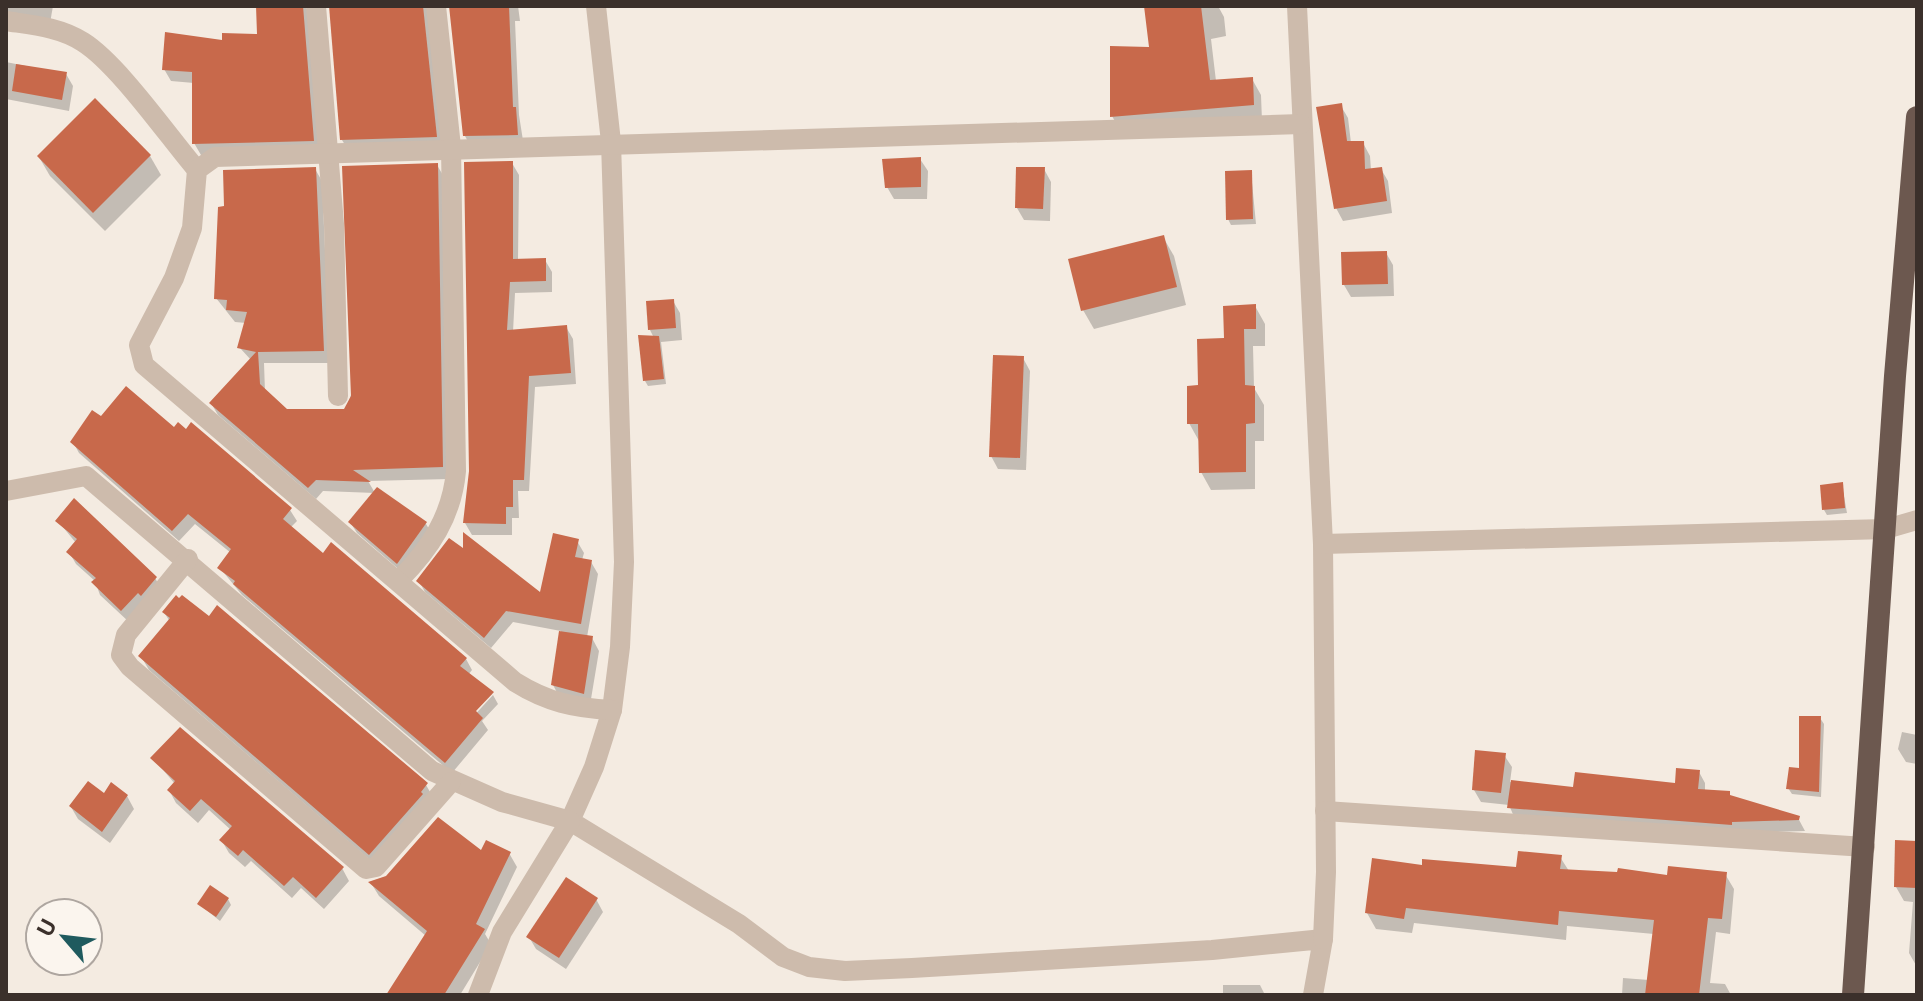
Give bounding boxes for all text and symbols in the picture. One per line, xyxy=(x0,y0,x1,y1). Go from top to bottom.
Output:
north arrow xyxy=(24,897,104,977)
text: U xyxy=(31,914,62,941)

